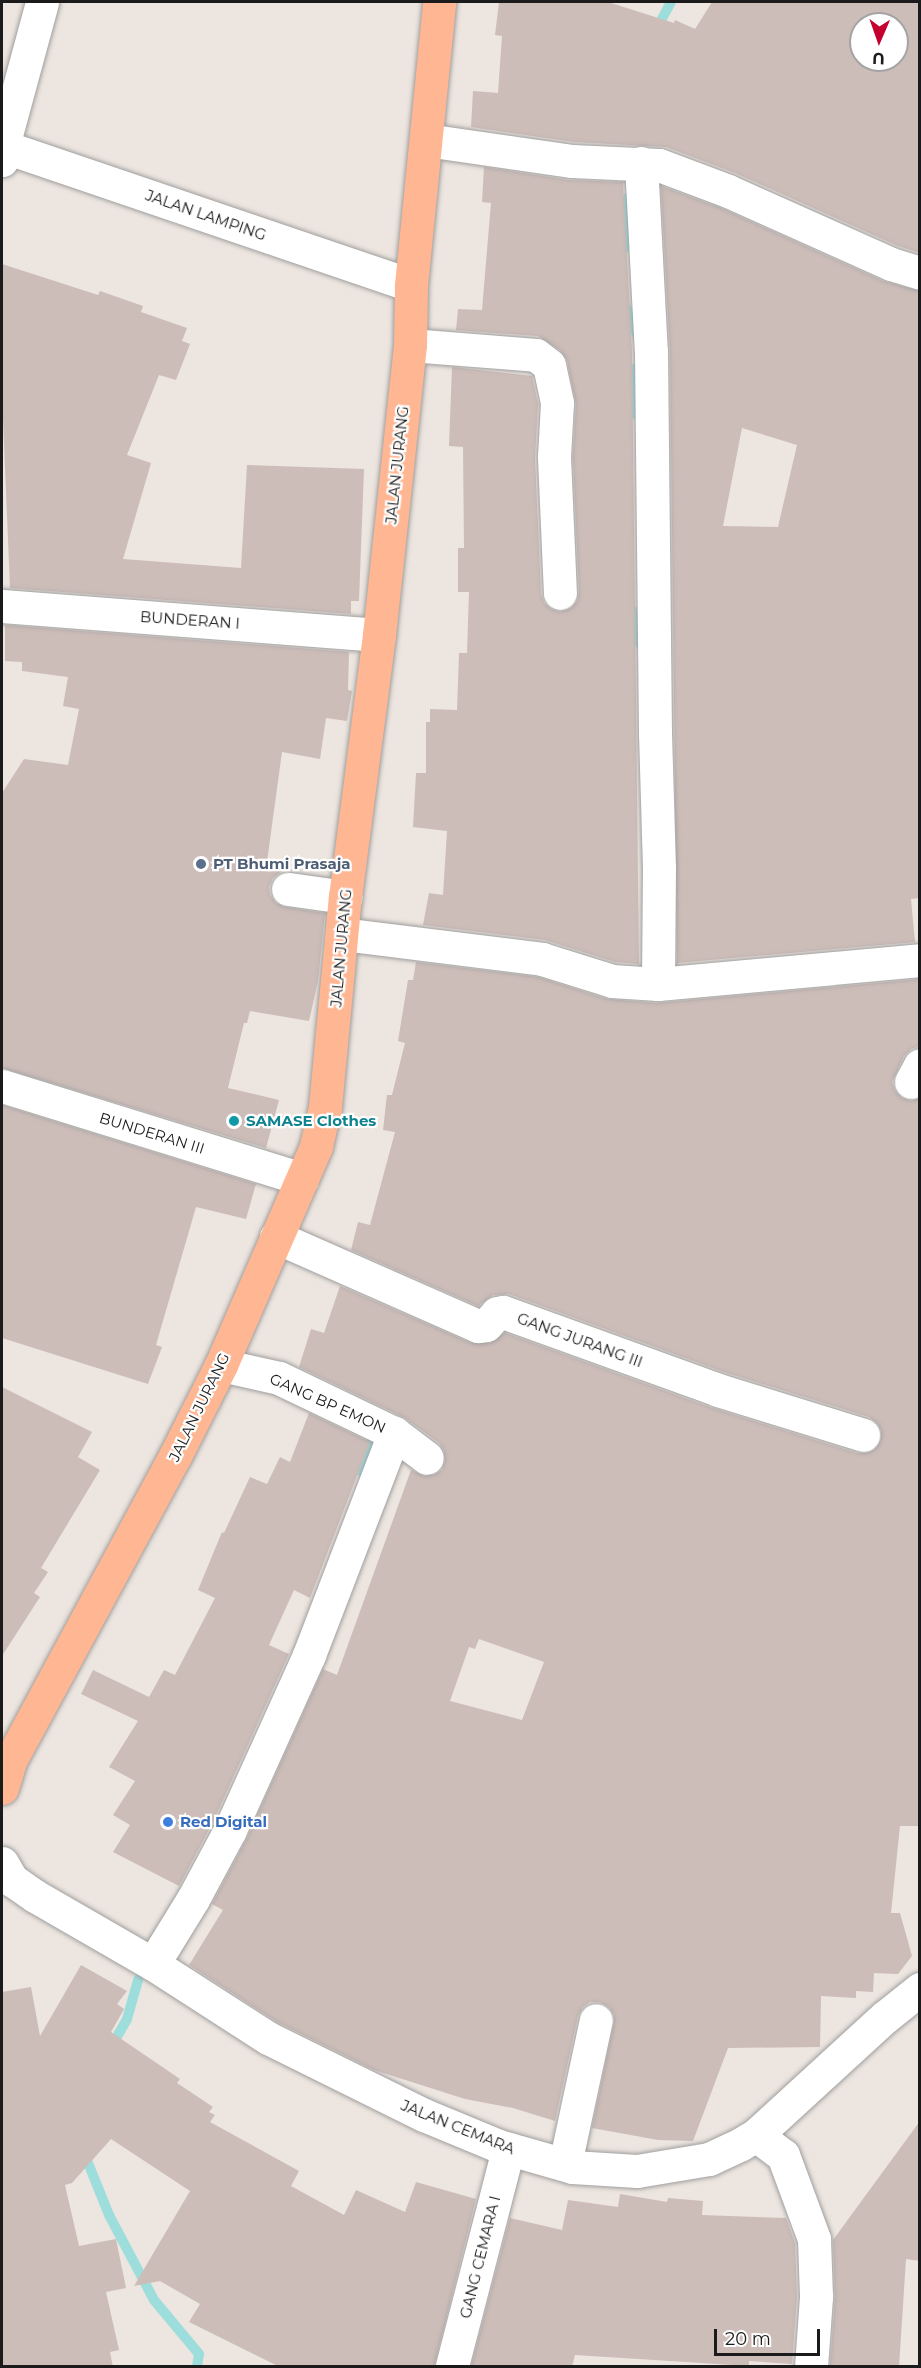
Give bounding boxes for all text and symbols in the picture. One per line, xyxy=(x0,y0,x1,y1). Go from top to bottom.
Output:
north arrow xyxy=(849,12,909,72)
text: U xyxy=(872,49,885,68)
street label: JALAN LAMPING xyxy=(143,186,269,244)
street label: JALAN JURANG xyxy=(382,405,412,525)
street label: BUNDERAN I xyxy=(139,608,241,632)
place label: PT Bhumi Prasaja xyxy=(213,855,351,873)
marker: PT Bhumi Prasaja xyxy=(194,857,208,871)
street label: JALAN JURANG xyxy=(327,888,355,1008)
street label: BUNDERAN III xyxy=(97,1108,207,1158)
place label: SAMASE Clothes xyxy=(246,1112,376,1130)
marker: SAMASE Clothes xyxy=(227,1114,241,1128)
street label: GANG JURANG III xyxy=(515,1309,645,1371)
street label: JALAN JURANG xyxy=(165,1350,233,1464)
street label: GANG BP EMON xyxy=(267,1369,389,1437)
place label: Red Digital xyxy=(180,1813,267,1831)
marker: Red Digital xyxy=(161,1815,175,1829)
street label: JALAN CEMARA xyxy=(398,2096,518,2158)
street label: GANG CEMARA I xyxy=(456,2194,504,2320)
scale bar xyxy=(717,2317,824,2355)
text: 20 m xyxy=(725,2328,771,2350)

